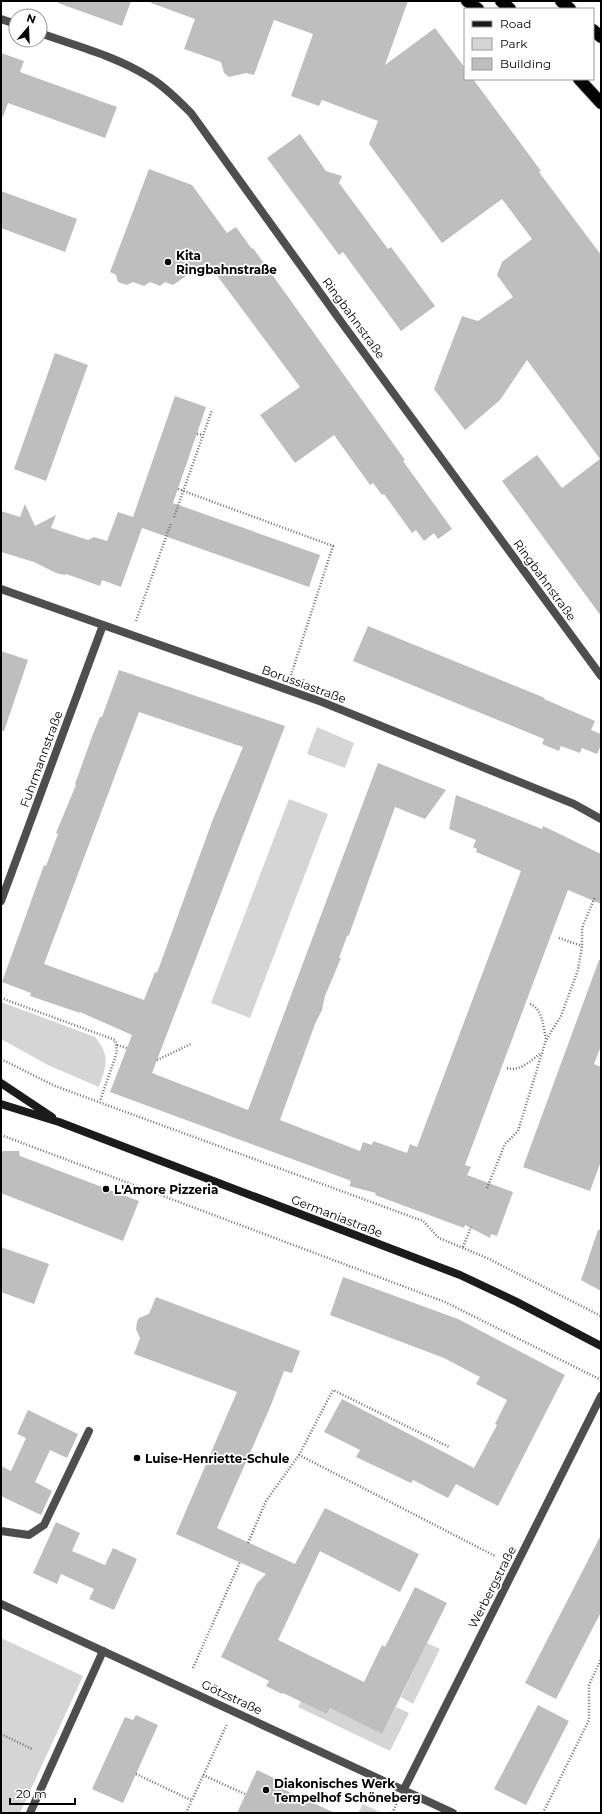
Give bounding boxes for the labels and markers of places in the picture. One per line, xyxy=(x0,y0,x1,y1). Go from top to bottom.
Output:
place label: Kita Ringbahnstraße xyxy=(176,248,277,277)
marker: Kita Ringbahnstraße xyxy=(163,257,173,267)
place label: L'Amore Pizzeria xyxy=(114,1182,218,1197)
marker: L'Amore Pizzeria xyxy=(101,1184,111,1194)
place label: Luise-Henriette-Schule xyxy=(145,1451,290,1466)
marker: Luise-Henriette-Schule xyxy=(132,1453,142,1463)
place label: Diakonisches Werk Tempelhof Schöneberg xyxy=(274,1776,421,1805)
marker: Diakonisches Werk Tempelhof Schöneberg xyxy=(261,1785,271,1795)

